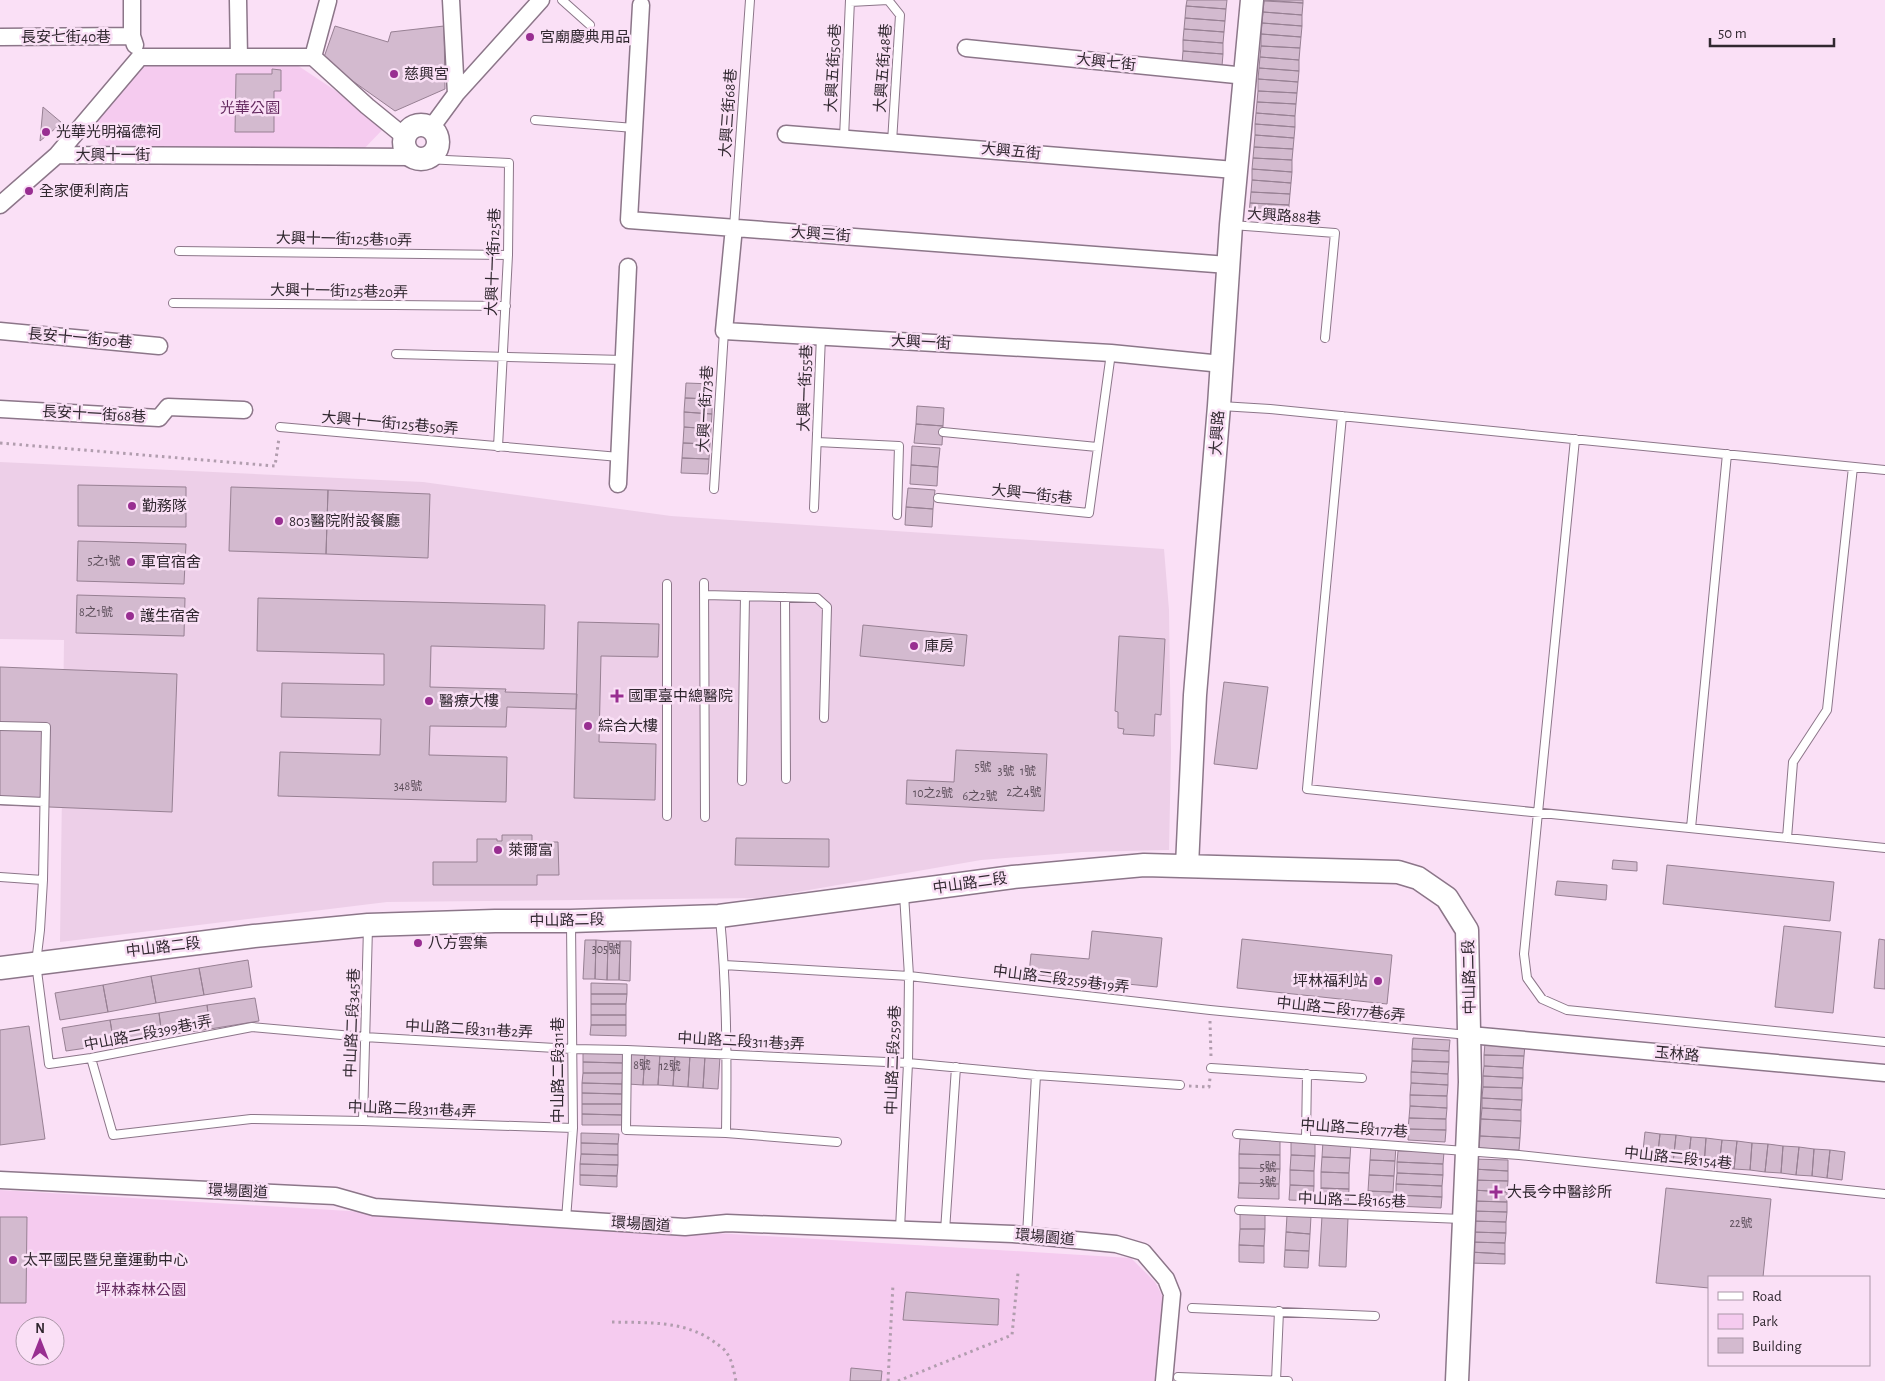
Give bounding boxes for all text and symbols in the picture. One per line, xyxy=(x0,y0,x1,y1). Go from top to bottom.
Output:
scale bar xyxy=(1710,15,1834,47)
street label: 大興五街50巷 xyxy=(823,23,843,113)
street label: 大興五街48巷 xyxy=(872,23,894,113)
text: 50 m xyxy=(1718,26,1747,41)
place label: 宮廟慶典用品 xyxy=(540,28,630,45)
street label: 長安七街40巷 xyxy=(21,29,111,45)
marker: 宮廟慶典用品 xyxy=(524,31,536,43)
street label: 大興七街 xyxy=(1075,51,1137,73)
place label: 慈興宮 xyxy=(404,66,449,82)
marker: 慈興宮 xyxy=(388,68,400,80)
street label: 大興三街68巷 xyxy=(717,68,739,158)
park label: 光華公園 xyxy=(220,100,280,116)
place label: 光華光明福德祠 xyxy=(56,123,161,140)
marker: 光華光明福德祠 xyxy=(40,126,52,138)
street label: 大興五街 xyxy=(980,140,1042,162)
street label: 大興十一街 xyxy=(75,147,151,163)
place label: 全家便利商店 xyxy=(39,183,129,199)
marker: 全家便利商店 xyxy=(23,185,35,197)
street label: 大興路88巷 xyxy=(1246,205,1322,227)
street label: 大興十一街125巷 xyxy=(483,208,503,316)
street label: 大興三街 xyxy=(791,224,851,244)
street label: 大興十一街125巷10弄 xyxy=(276,230,412,248)
street label: 大興十一街125巷20弄 xyxy=(270,282,408,300)
street label: 長安十一街90巷 xyxy=(27,325,133,351)
street label: 大興一街 xyxy=(891,332,951,352)
street label: 大興一街55巷 xyxy=(795,344,815,432)
street label: 大興一街73巷 xyxy=(695,365,715,453)
street label: 長安十一街68巷 xyxy=(42,403,146,425)
street label: 大興十一街125巷50弄 xyxy=(321,409,459,437)
street label: 大興路 xyxy=(1207,410,1227,456)
street label: 大興一街5巷 xyxy=(991,482,1073,506)
place label: 勤務隊 xyxy=(142,498,187,514)
marker: 勤務隊 xyxy=(126,500,138,512)
place label: 803醫院附設餐廳 xyxy=(289,512,400,529)
marker: 803醫院附設餐廳 xyxy=(273,515,285,527)
house number: 5之1號 xyxy=(87,554,121,567)
place label: 軍官宿舍 xyxy=(141,554,201,570)
marker: 軍官宿舍 xyxy=(125,556,137,568)
house number: 8之1號 xyxy=(79,605,113,618)
place label: 護生宿舍 xyxy=(140,607,200,624)
marker: 護生宿舍 xyxy=(124,610,136,622)
place label: 庫房 xyxy=(924,638,954,654)
marker: 庫房 xyxy=(908,640,920,652)
place label: 國軍臺中總醫院 xyxy=(628,688,733,704)
marker: 國軍臺中總醫院 xyxy=(610,689,624,703)
place label: 醫療大樓 xyxy=(439,693,499,709)
marker: 醫療大樓 xyxy=(423,695,435,707)
place label: 綜合大樓 xyxy=(598,718,658,734)
marker: 綜合大樓 xyxy=(582,720,594,732)
house number: 5號 xyxy=(974,761,992,773)
house number: 3號 xyxy=(998,765,1014,777)
house number: 1號 xyxy=(1020,765,1036,777)
house number: 348號 xyxy=(394,780,422,792)
house number: 2之4號 xyxy=(1006,785,1042,798)
house number: 10之2號 xyxy=(913,786,953,799)
house number: 6之2號 xyxy=(962,789,998,802)
place label: 萊爾富 xyxy=(508,842,553,858)
marker: 萊爾富 xyxy=(492,844,504,856)
street label: 中山路二段 xyxy=(932,870,1008,896)
street label: 中山路二段 xyxy=(529,911,605,929)
street label: 中山路二段 xyxy=(125,934,201,960)
place label: 八方雲集 xyxy=(428,935,488,951)
marker: 八方雲集 xyxy=(412,937,424,949)
street label: 中山路二段 xyxy=(1460,939,1478,1015)
house number: 305號 xyxy=(592,943,620,955)
street label: 中山路二段259巷19弄 xyxy=(992,963,1130,995)
street label: 中山路二段345巷 xyxy=(342,968,362,1078)
place label: 坪林福利站 xyxy=(1293,973,1368,989)
marker: 坪林福利站 xyxy=(1372,975,1384,987)
street label: 中山路二段177巷6弄 xyxy=(1276,994,1406,1024)
street label: 中山路二段259巷 xyxy=(883,1005,903,1115)
street label: 中山路二段399巷1弄 xyxy=(82,1013,214,1053)
street label: 中山路二段311巷 xyxy=(550,1017,566,1123)
street label: 中山路二段311巷2弄 xyxy=(405,1018,533,1040)
street label: 中山路二段311巷3弄 xyxy=(677,1030,805,1052)
street label: 玉林路 xyxy=(1654,1044,1700,1064)
house number: 8號 xyxy=(633,1059,651,1071)
house number: 12號 xyxy=(659,1060,681,1072)
street label: 中山路二段311巷4弄 xyxy=(347,1099,477,1119)
street label: 中山路二段177巷 xyxy=(1300,1116,1408,1140)
street label: 中山路二段154巷 xyxy=(1623,1144,1733,1172)
house number: 5號 xyxy=(1259,1161,1277,1173)
house number: 3號 xyxy=(1260,1176,1276,1188)
street label: 環場園道 xyxy=(208,1181,268,1201)
place label: 大長今中醫診所 xyxy=(1507,1184,1612,1200)
marker: 大長今中醫診所 xyxy=(1489,1185,1503,1199)
street label: 中山路二段165巷 xyxy=(1298,1190,1406,1210)
street label: 環場園道 xyxy=(611,1214,671,1234)
house number: 22號 xyxy=(1730,1217,1752,1229)
street label: 環場園道 xyxy=(1014,1226,1076,1248)
place label: 太平國民暨兒童運動中心 xyxy=(23,1252,188,1268)
marker: 太平國民暨兒童運動中心 xyxy=(7,1254,19,1266)
legend xyxy=(1708,1276,1870,1366)
park label: 坪林森林公園 xyxy=(96,1282,186,1298)
text: Road xyxy=(1752,1289,1782,1304)
text: Park xyxy=(1752,1314,1778,1329)
north arrow xyxy=(15,1316,65,1366)
text: N xyxy=(35,1322,45,1336)
text: Building xyxy=(1752,1339,1802,1354)

